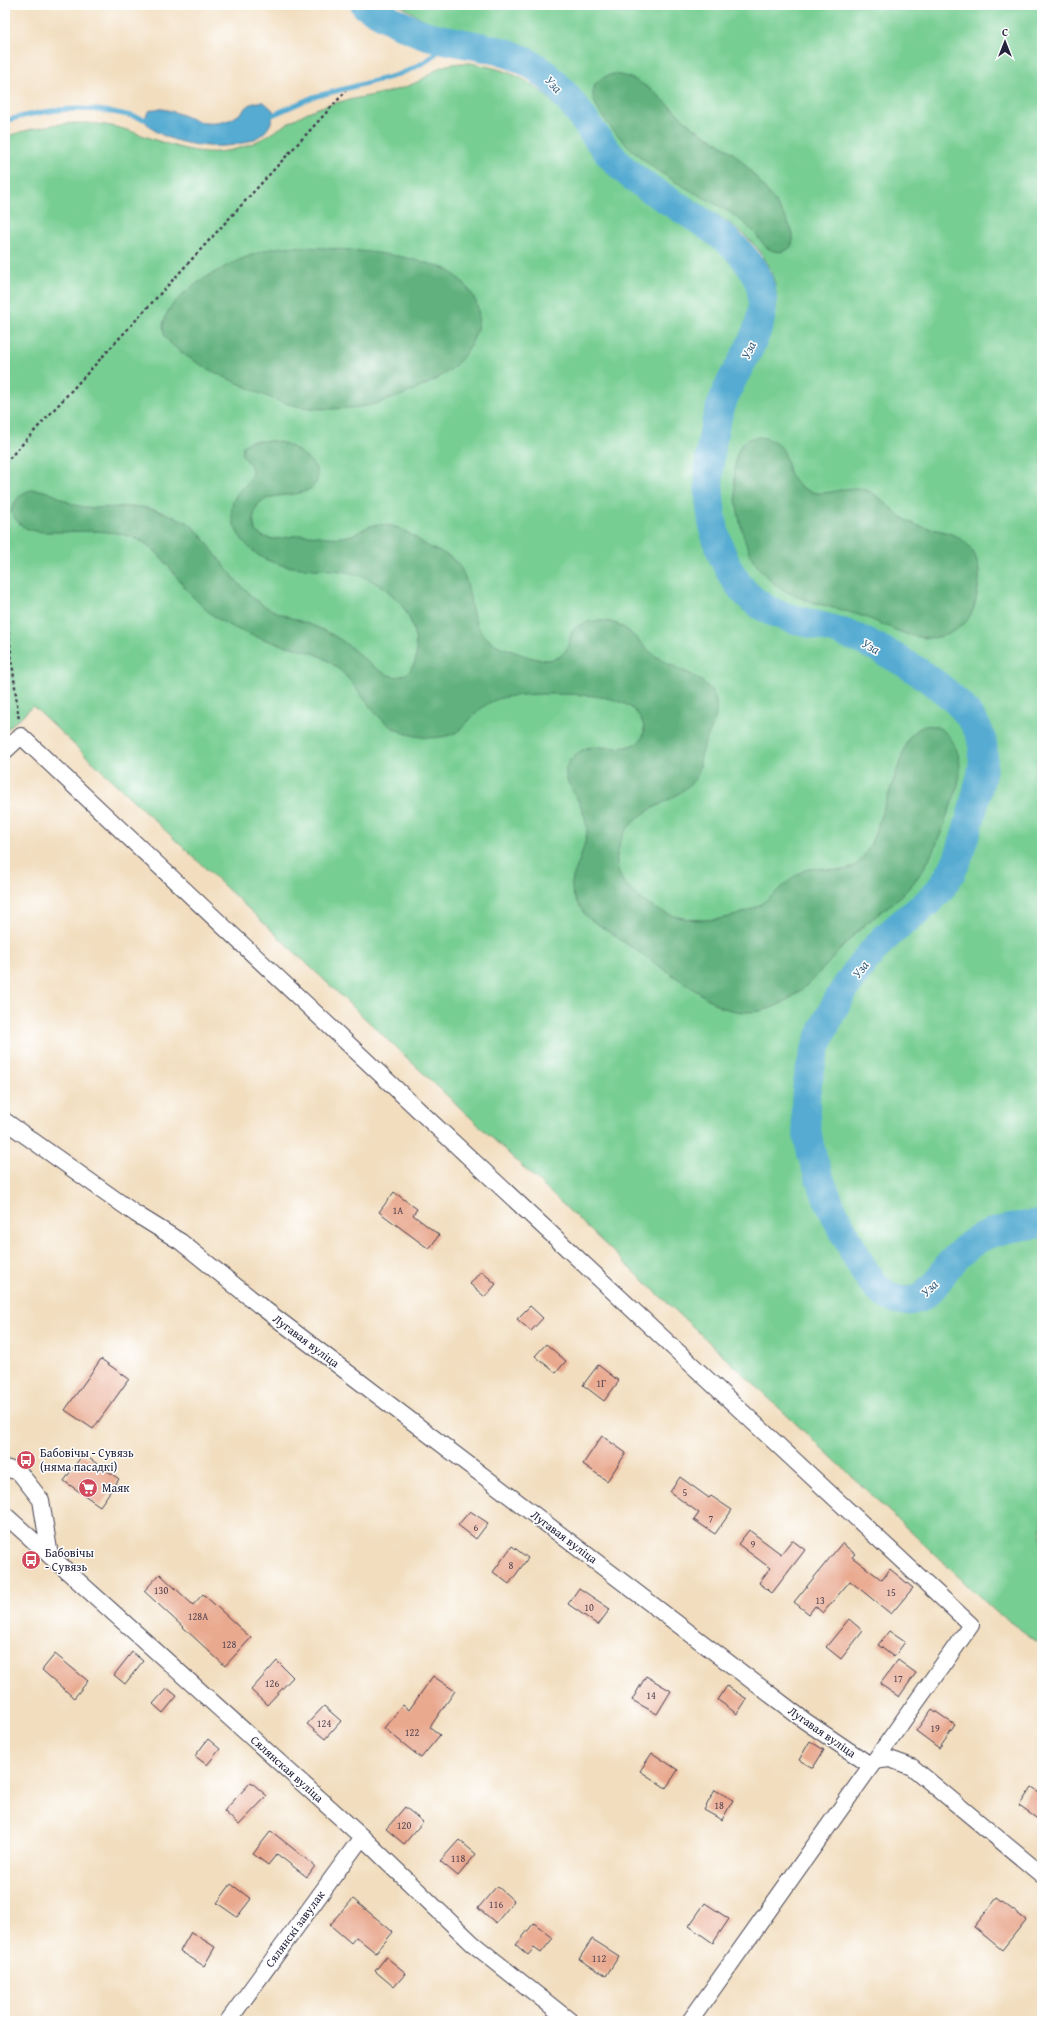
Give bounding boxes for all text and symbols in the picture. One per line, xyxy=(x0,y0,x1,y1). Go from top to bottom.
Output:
north arrow xyxy=(985,22,1025,62)
text: С xyxy=(1002,24,1008,40)
water label: Уза xyxy=(541,71,567,97)
water label: Уза xyxy=(736,338,761,362)
water label: Уза xyxy=(858,634,883,659)
water label: Уза xyxy=(847,956,873,982)
house number: 1А xyxy=(393,1203,403,1218)
water label: Уза xyxy=(916,1275,942,1301)
street label: Лугавая вуліца xyxy=(270,1310,343,1371)
house number: 1Г xyxy=(596,1376,606,1391)
place label: Бабовічы - Сувязь (няма пасадкі) xyxy=(40,1444,134,1475)
bus stop icon: Бабовічы - Сувязь (няма пасадкі) xyxy=(15,1449,37,1471)
supermarket icon: Маяк xyxy=(77,1477,99,1499)
place label: Маяк xyxy=(102,1479,130,1496)
house number: 5 xyxy=(683,1485,688,1500)
street label: Лугавая вуліца xyxy=(528,1506,601,1567)
house number: 7 xyxy=(709,1511,714,1526)
house number: 6 xyxy=(474,1520,479,1535)
house number: 9 xyxy=(751,1537,756,1552)
place label: Бабовічы - Сувязь xyxy=(45,1544,94,1575)
bus stop icon: Бабовічы - Сувязь xyxy=(20,1549,42,1571)
house number: 8 xyxy=(509,1558,514,1573)
house number: 130 xyxy=(154,1583,168,1598)
house number: 15 xyxy=(886,1585,896,1600)
house number: 13 xyxy=(815,1593,825,1608)
house number: 10 xyxy=(584,1600,594,1615)
house number: 128А xyxy=(188,1609,208,1624)
house number: 128 xyxy=(222,1637,236,1652)
house number: 17 xyxy=(893,1671,903,1686)
house number: 126 xyxy=(265,1676,279,1691)
house number: 14 xyxy=(646,1688,656,1703)
street label: Лугавая вуліца xyxy=(785,1702,860,1761)
house number: 124 xyxy=(317,1716,331,1731)
house number: 19 xyxy=(930,1721,940,1736)
house number: 122 xyxy=(405,1725,419,1740)
street label: Сялянская вуліца xyxy=(247,1731,328,1806)
house number: 18 xyxy=(714,1798,724,1813)
house number: 120 xyxy=(397,1818,411,1833)
house number: 118 xyxy=(451,1851,465,1866)
street label: Сялянскі завулак xyxy=(261,1886,329,1971)
house number: 116 xyxy=(489,1897,503,1912)
house number: 112 xyxy=(592,1951,606,1966)

